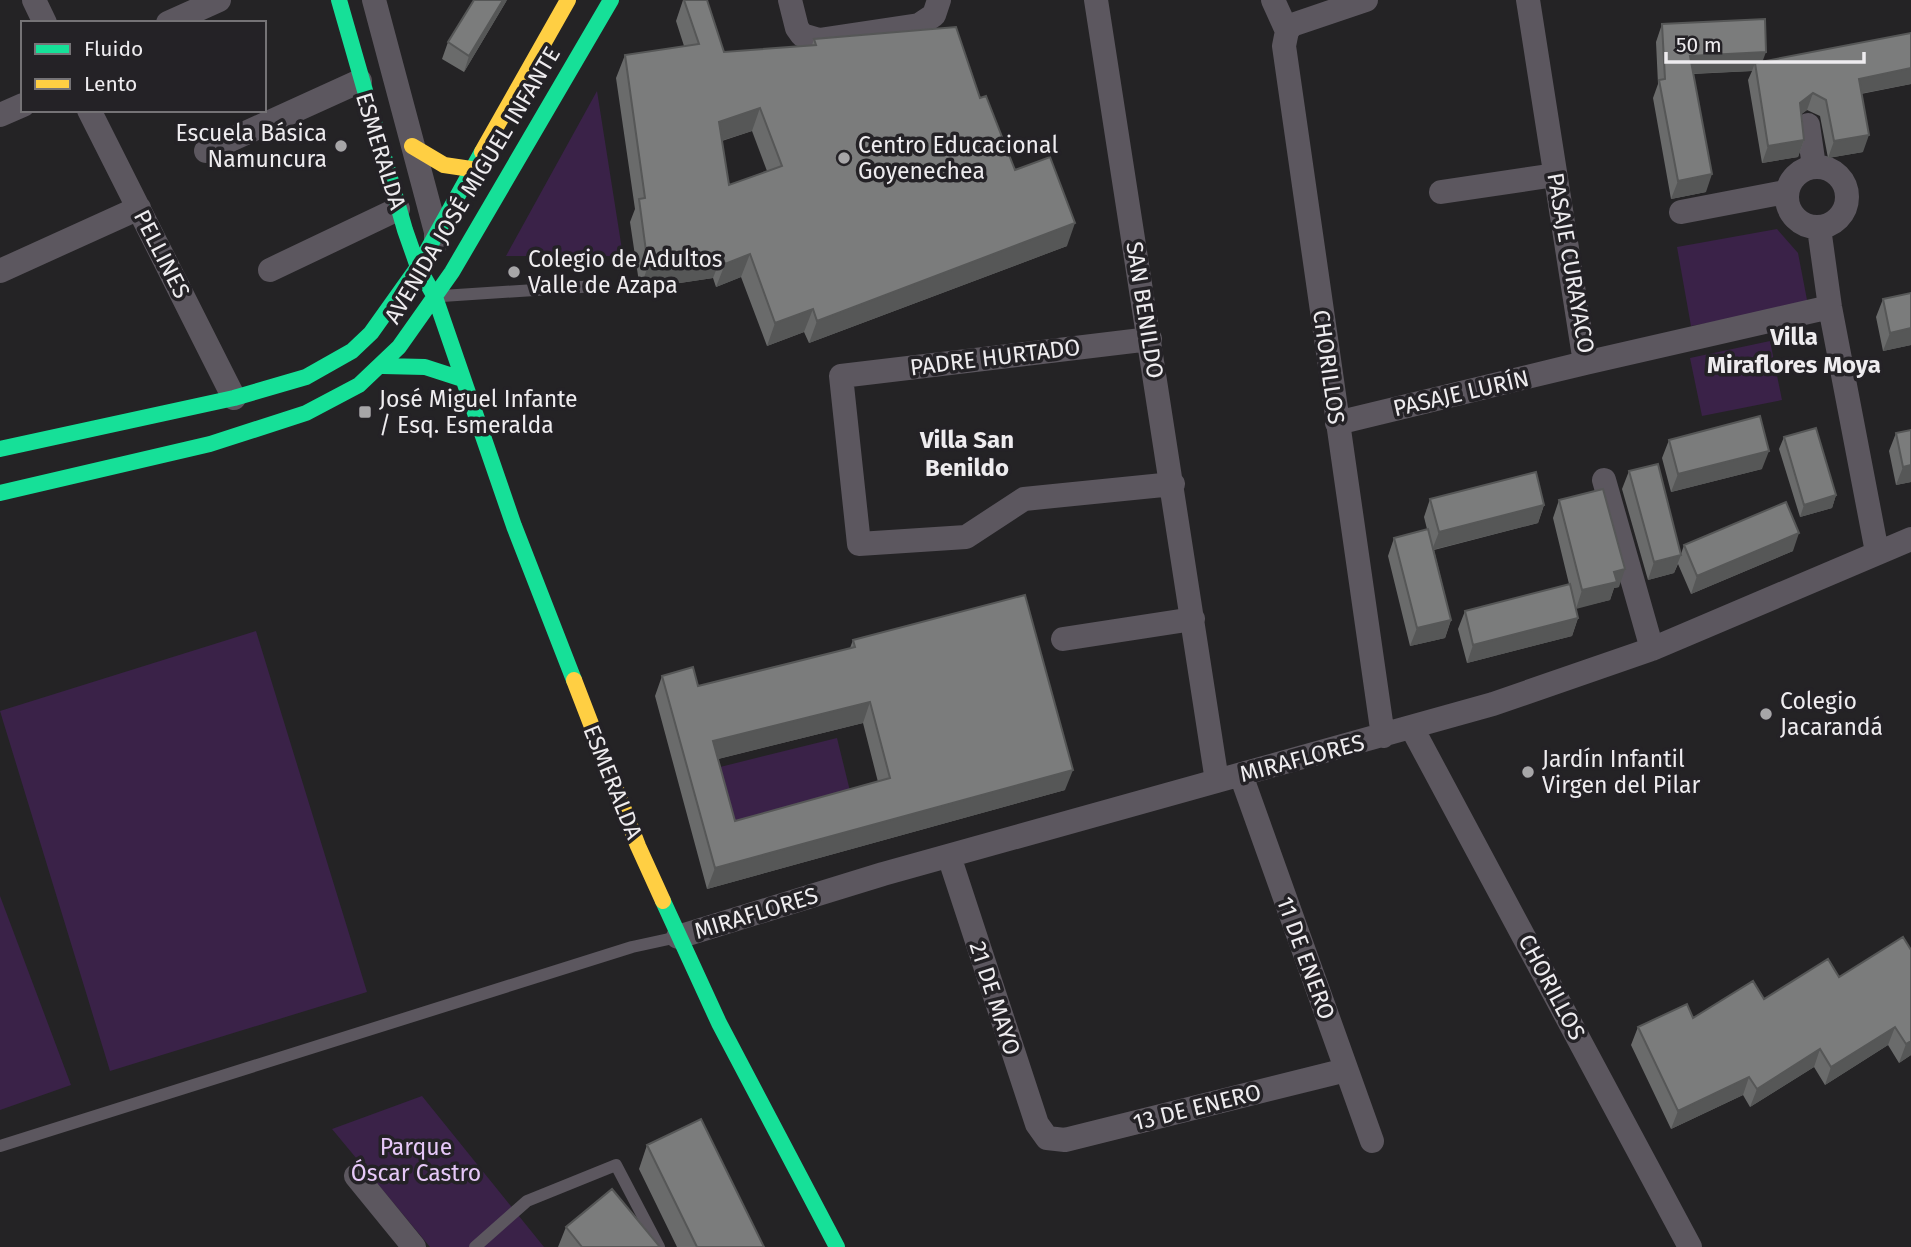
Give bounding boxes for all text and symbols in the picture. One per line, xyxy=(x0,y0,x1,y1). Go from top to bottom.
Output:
legend xyxy=(21,21,266,112)
scale bar xyxy=(1666,21,1864,65)
text: 50 m xyxy=(1676,32,1722,58)
text: Fluido xyxy=(84,36,143,62)
street label: AVENIDA JOSÉ MIGUEL INFANTE xyxy=(377,41,566,329)
text: Lento xyxy=(84,71,137,97)
street label: ESMERALDA xyxy=(350,89,412,214)
place label: Escuela Básica Namuncura xyxy=(175,119,327,173)
place label: Centro Educacional Goyenechea xyxy=(858,131,1058,185)
marker: Escuela Básica Namuncura xyxy=(333,138,349,154)
marker: Centro Educacional Goyenechea xyxy=(836,150,852,166)
street label: PASAJE CURAYACO xyxy=(1541,171,1601,355)
street label: PELLINES xyxy=(128,205,196,303)
street label: SAN BENILDO xyxy=(1120,239,1170,381)
place label: Colegio de Adultos Valle de Azapa xyxy=(528,245,723,299)
marker: Colegio de Adultos Valle de Azapa xyxy=(506,264,522,280)
street label: CHORILLOS xyxy=(1307,308,1351,426)
district label: Villa Miraflores Moya xyxy=(1707,323,1881,379)
street label: PADRE HURTADO xyxy=(908,333,1082,381)
street label: PASAJE LURÍN xyxy=(1390,363,1532,422)
place label: José Miguel Infante / Esq. Esmeralda xyxy=(379,385,578,439)
marker: José Miguel Infante / Esq. Esmeralda xyxy=(357,404,373,420)
district label: Villa San Benildo xyxy=(919,426,1014,482)
place label: Colegio Jacarandá xyxy=(1780,687,1883,741)
marker: Colegio Jacarandá xyxy=(1758,706,1774,722)
street label: ESMERALDA xyxy=(577,721,649,844)
street label: MIRAFLORES xyxy=(1237,728,1367,788)
place label: Jardín Infantil Virgen del Pilar xyxy=(1542,745,1701,799)
marker: Jardín Infantil Virgen del Pilar xyxy=(1520,764,1536,780)
street label: MIRAFLORES xyxy=(691,881,821,945)
street label: 11 DE ENERO xyxy=(1271,893,1341,1023)
street label: CHORILLOS xyxy=(1513,929,1591,1045)
street label: 21 DE MAYO xyxy=(963,938,1027,1058)
street label: 13 DE ENERO xyxy=(1130,1078,1264,1136)
park label: Parque Óscar Castro xyxy=(351,1133,481,1187)

